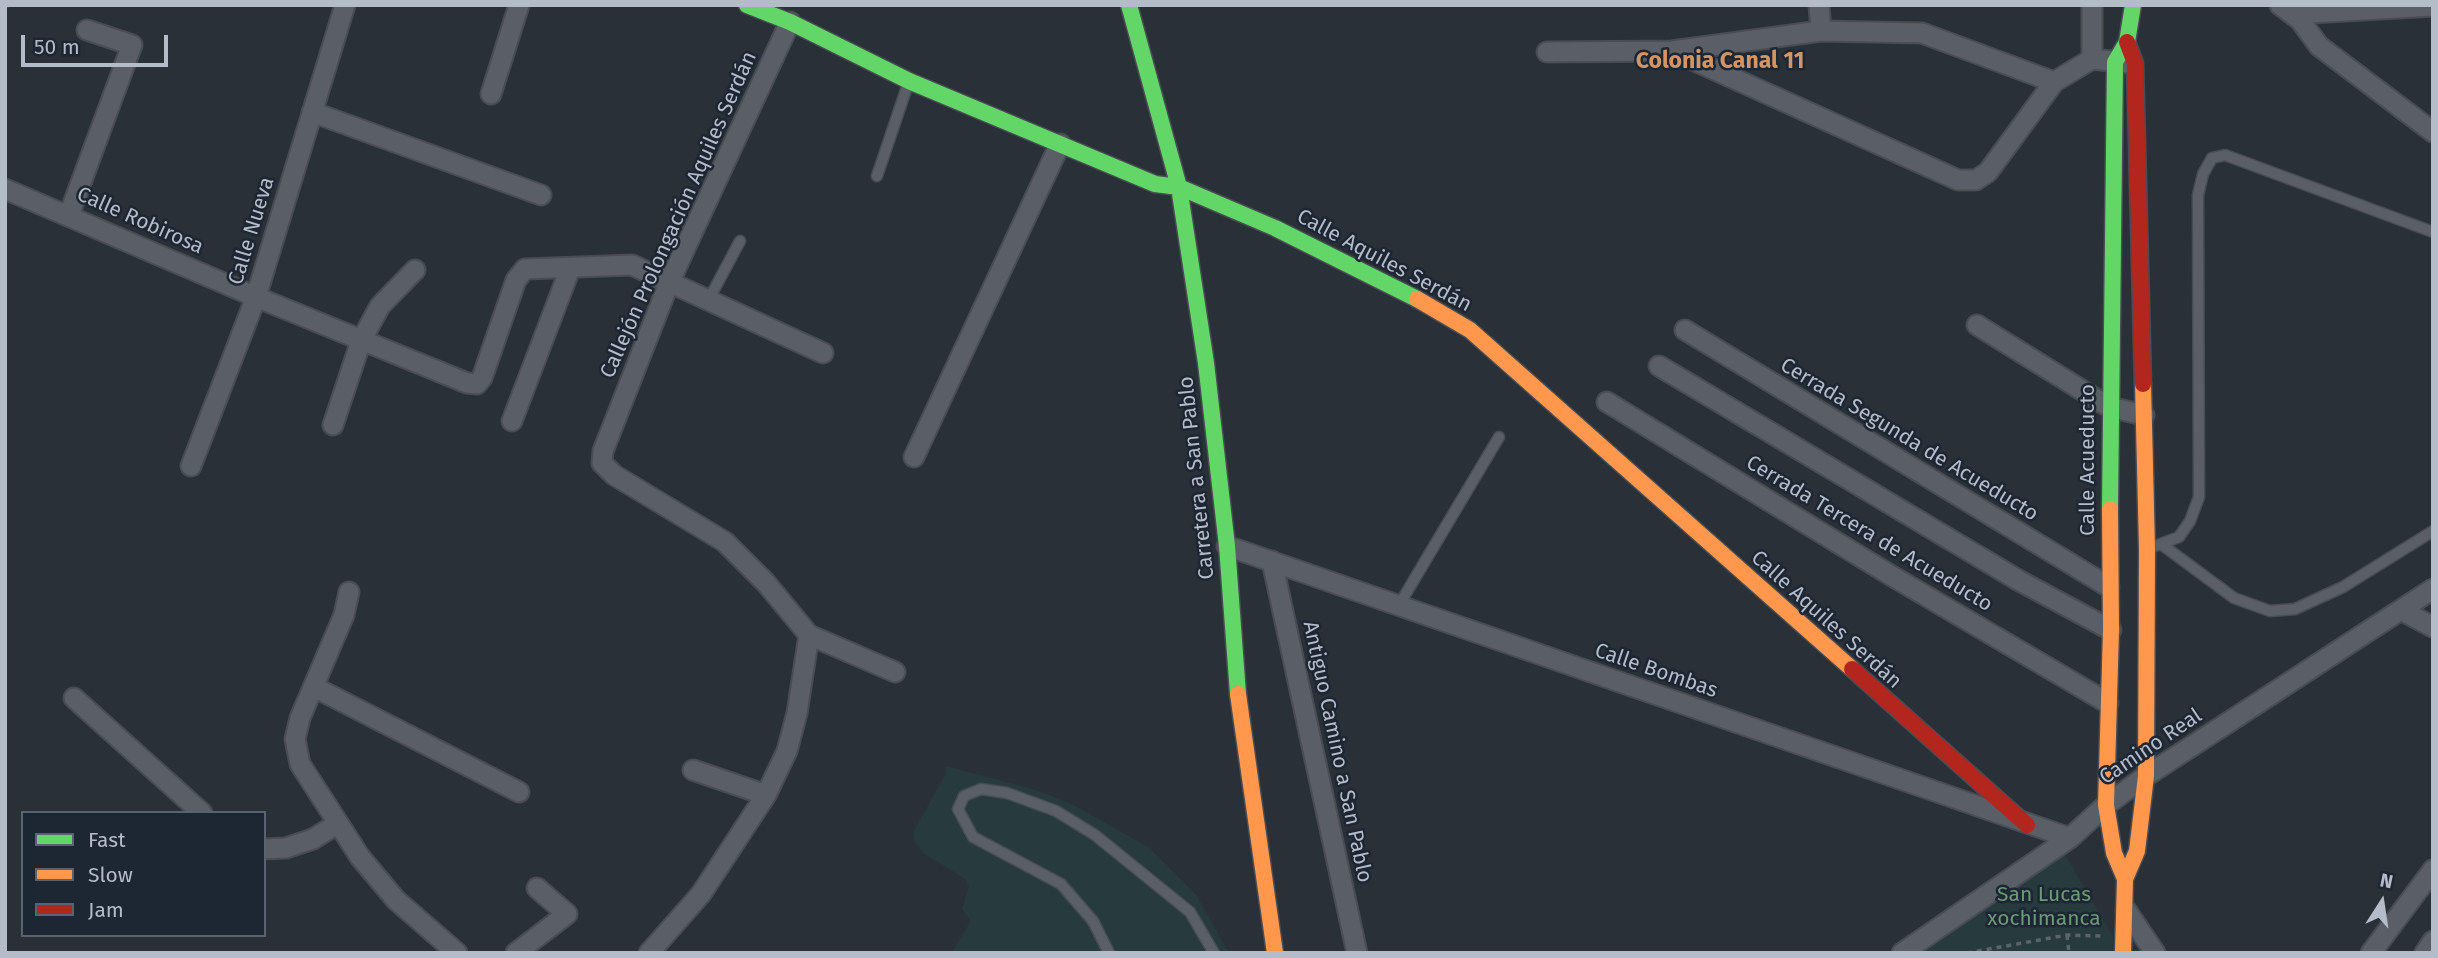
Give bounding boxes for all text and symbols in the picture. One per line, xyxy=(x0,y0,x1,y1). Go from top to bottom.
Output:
scale bar xyxy=(24,21,172,65)
text: 50 m xyxy=(34,34,80,60)
street label: Callejón Prolongación Aquiles Serdán xyxy=(595,48,763,382)
district label: Colonia Canal 11 xyxy=(1636,48,1804,76)
street label: Calle Nueva xyxy=(224,174,280,288)
street label: Calle Robirosa xyxy=(73,182,207,260)
street label: Calle Aquiles Serdán xyxy=(1292,204,1476,318)
street label: Cerrada Segunda de Acueducto xyxy=(1775,353,2043,527)
street label: Carretera a San Pablo xyxy=(1174,375,1220,581)
street label: Calle Acueducto xyxy=(2075,384,2101,536)
street label: Cerrada Tercera de Acueducto xyxy=(1741,450,1997,618)
street label: Calle Aquiles Serdán xyxy=(1745,546,1907,694)
street label: Antiguo Camino a San Pablo xyxy=(1297,619,1377,885)
street label: Calle Bombas xyxy=(1591,638,1721,704)
street label: Camino Real xyxy=(2095,704,2207,790)
legend xyxy=(21,811,266,937)
text: Fast xyxy=(88,827,126,853)
text: Slow xyxy=(88,862,133,888)
north arrow xyxy=(2347,867,2417,937)
text: N xyxy=(2378,868,2395,894)
park label: San Lucas xochimanca xyxy=(1987,882,2101,932)
text: Jam xyxy=(88,897,124,923)

